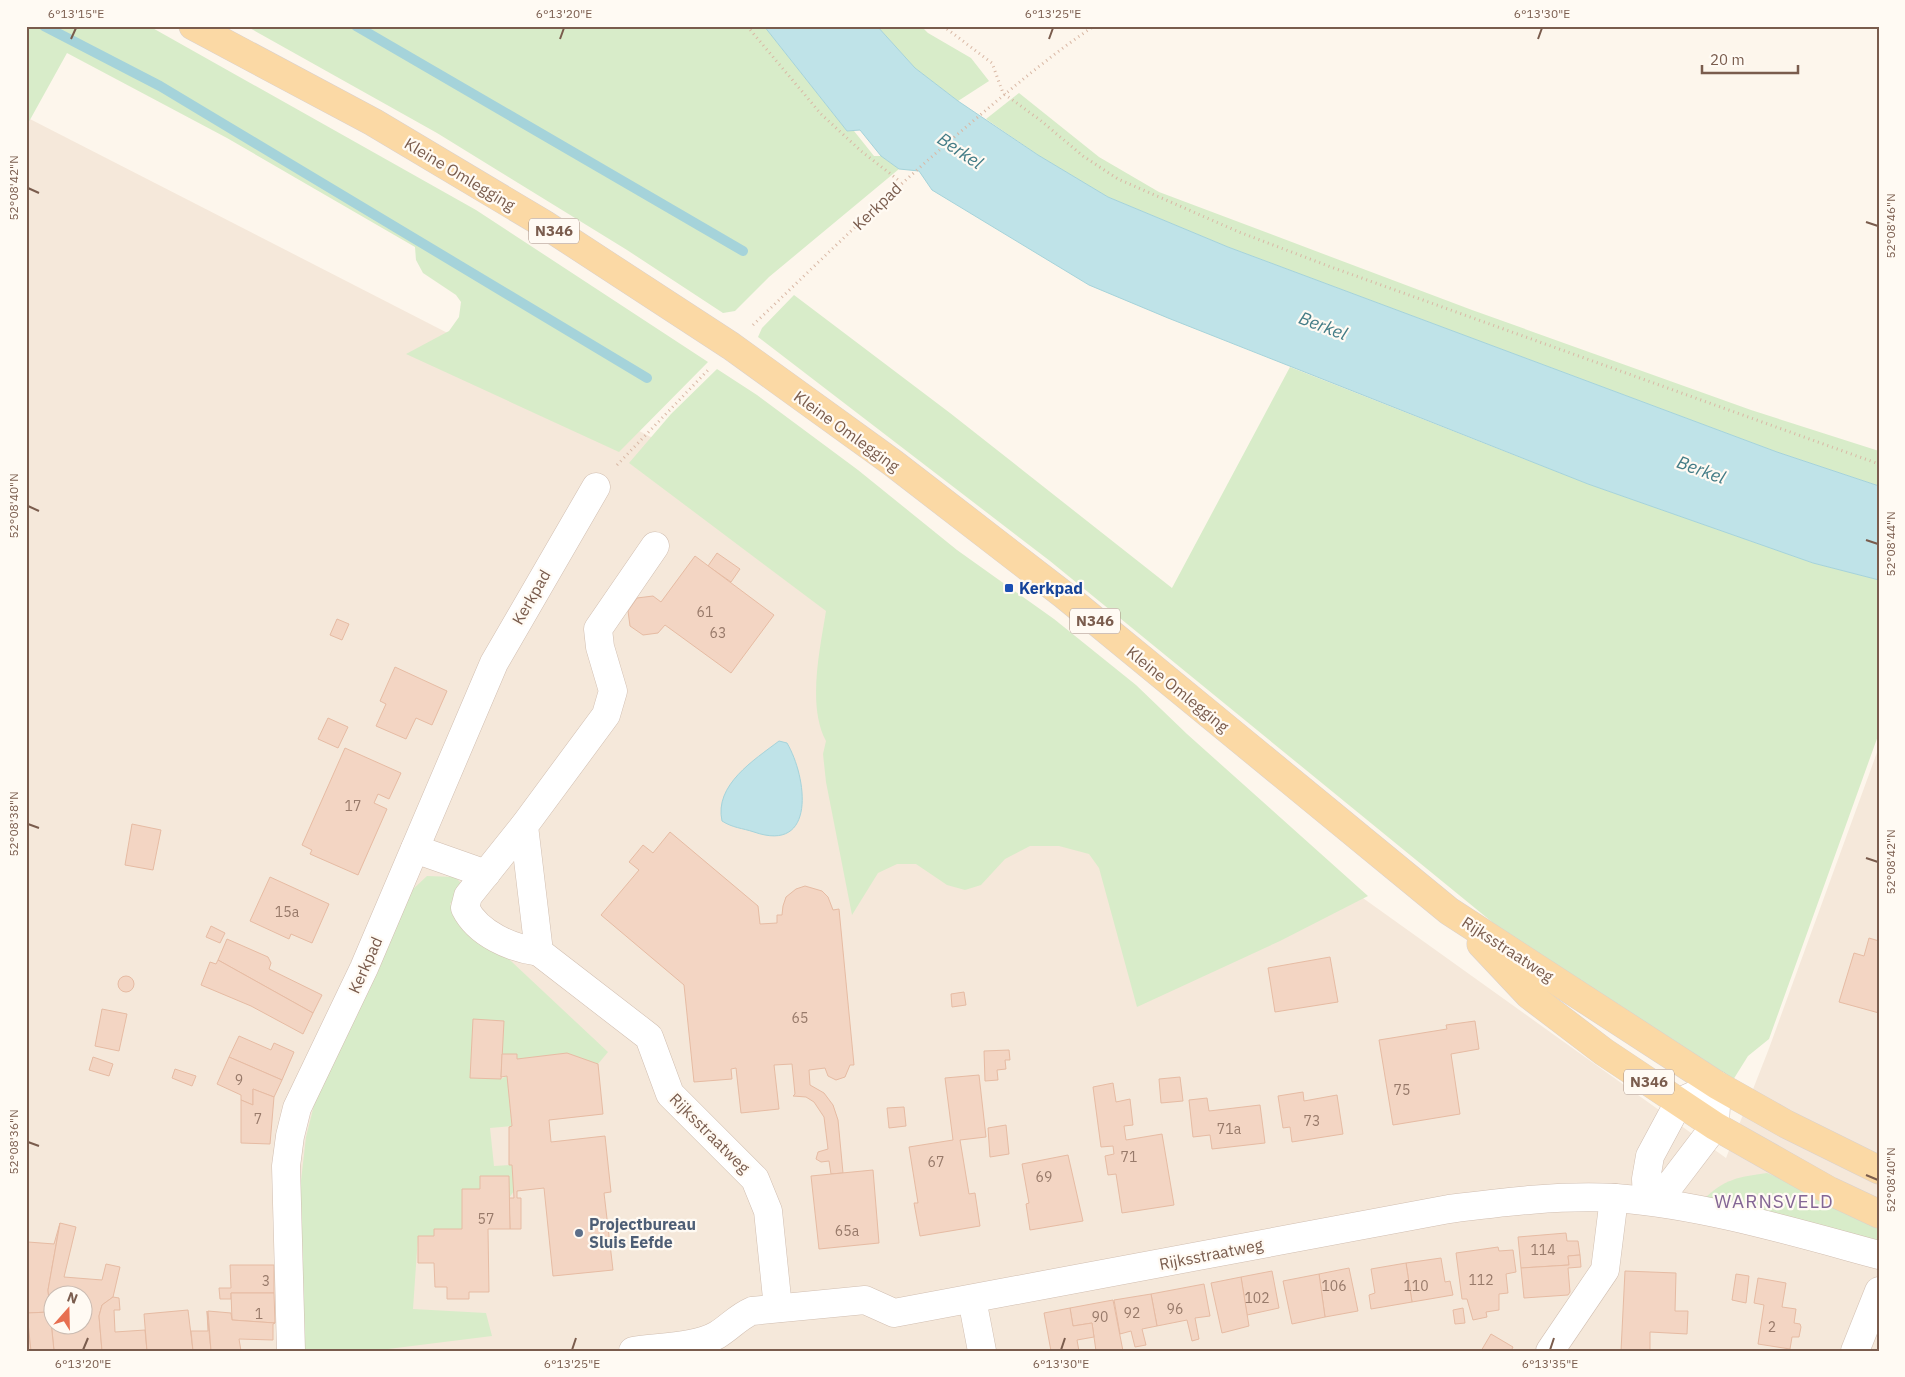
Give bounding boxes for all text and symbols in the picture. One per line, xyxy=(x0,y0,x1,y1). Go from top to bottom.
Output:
text: 6°13'15"E xyxy=(48,6,104,21)
text: 6°13'20"E xyxy=(536,6,592,21)
text: 6°13'25"E xyxy=(1025,6,1081,21)
text: 6°13'30"E xyxy=(1514,6,1570,21)
scale bar xyxy=(1702,42,1799,74)
text: 20 m xyxy=(1710,50,1745,69)
water label: Berkel xyxy=(933,127,988,174)
street label: Kleine Omlegging xyxy=(401,133,520,215)
text: 52°08'42"N xyxy=(6,155,21,221)
street label: Kerkpad xyxy=(848,178,906,234)
text: 52°08'46"N xyxy=(1883,193,1898,259)
road number: N346 xyxy=(529,218,579,244)
water label: Berkel xyxy=(1296,306,1351,345)
street label: Kleine Omlegging xyxy=(790,386,904,476)
water label: Berkel xyxy=(1674,450,1729,489)
text: 52°08'40"N xyxy=(6,473,21,539)
text: 52°08'44"N xyxy=(1883,511,1898,577)
street label: Kerkpad xyxy=(507,566,555,628)
place label: Kerkpad xyxy=(1019,578,1083,598)
marker: Kerkpad xyxy=(1003,582,1015,594)
house number: 61 xyxy=(697,603,713,621)
road number: N346 xyxy=(1070,608,1120,634)
house number: 63 xyxy=(710,624,726,642)
street label: Kleine Omlegging xyxy=(1123,642,1234,737)
text: 52°08'38"N xyxy=(6,791,21,857)
house number: 17 xyxy=(345,797,361,815)
text: 52°08'42"N xyxy=(1883,829,1898,895)
house number: 15a xyxy=(275,903,300,921)
street label: Rijksstraatweg xyxy=(1458,912,1558,986)
street label: Kerkpad xyxy=(344,934,386,996)
house number: 65 xyxy=(792,1009,808,1027)
road number: N346 xyxy=(1624,1070,1674,1094)
house number: 9 xyxy=(235,1071,243,1089)
house number: 75 xyxy=(1394,1081,1410,1099)
street label: Rijksstraatweg xyxy=(666,1089,755,1178)
text: 52°08'36"N xyxy=(6,1109,21,1175)
house number: 7 xyxy=(254,1110,262,1128)
house number: 73 xyxy=(1304,1112,1320,1130)
house number: 71a xyxy=(1217,1120,1242,1138)
text: 52°08'40"N xyxy=(1883,1147,1898,1213)
house number: 71 xyxy=(1121,1148,1137,1166)
house number: 67 xyxy=(928,1153,944,1171)
house number: 69 xyxy=(1036,1168,1052,1186)
district label: WARNSVELD xyxy=(1714,1189,1834,1213)
house number: 57 xyxy=(478,1210,494,1228)
place label: Projectbureau Sluis Eefde xyxy=(589,1214,696,1252)
house number: 65a xyxy=(835,1222,860,1240)
marker: Projectbureau Sluis Eefde xyxy=(573,1227,585,1239)
street label: Rijksstraatweg xyxy=(1157,1234,1265,1274)
house number: 114 xyxy=(1530,1241,1556,1259)
house number: 112 xyxy=(1468,1271,1494,1289)
house number: 3 xyxy=(262,1272,270,1290)
house number: 106 xyxy=(1321,1277,1347,1295)
house number: 110 xyxy=(1403,1277,1429,1295)
north arrow xyxy=(42,1284,92,1334)
text: N xyxy=(65,1288,80,1308)
house number: 102 xyxy=(1244,1289,1270,1307)
house number: 96 xyxy=(1167,1300,1183,1318)
house number: 92 xyxy=(1124,1304,1140,1322)
house number: 1 xyxy=(255,1305,263,1323)
house number: 90 xyxy=(1092,1308,1108,1326)
house number: 2 xyxy=(1768,1318,1776,1336)
text: 6°13'20"E xyxy=(55,1356,111,1371)
text: 6°13'25"E xyxy=(544,1356,600,1371)
text: 6°13'30"E xyxy=(1033,1356,1089,1371)
text: 6°13'35"E xyxy=(1522,1356,1578,1371)

